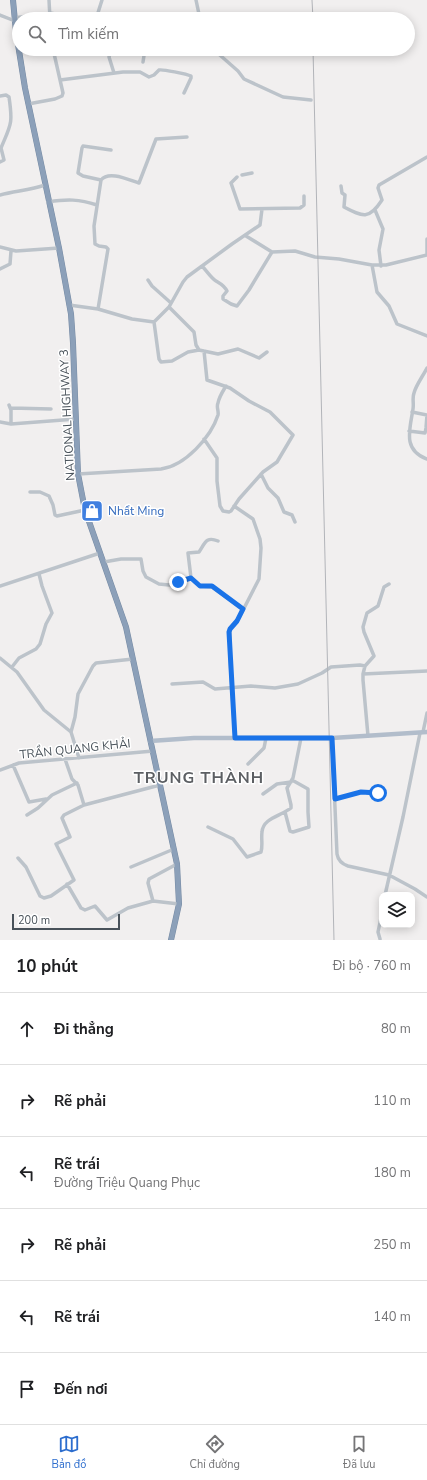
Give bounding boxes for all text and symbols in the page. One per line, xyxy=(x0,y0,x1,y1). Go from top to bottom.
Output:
search box xyxy=(12,12,415,56)
icon: search xyxy=(26,23,48,45)
text: Tìm kiếm xyxy=(58,24,119,44)
street label: NATIONAL HIGHWAY 3 xyxy=(56,349,78,481)
shop icon: Nhẩt Ming xyxy=(79,498,105,524)
place label: Nhẩt Ming xyxy=(108,503,164,519)
route end xyxy=(169,573,187,591)
street label: TRẦN QUANG KHẢI xyxy=(19,734,131,763)
district label: TRUNG THÀNH xyxy=(134,767,264,789)
route start xyxy=(369,784,387,802)
map controls xyxy=(379,892,415,928)
button: layers xyxy=(379,892,415,928)
scale bar xyxy=(12,912,120,931)
text: 200 m xyxy=(18,913,50,928)
text: 10 phút xyxy=(16,955,78,978)
text: Đi bộ · 760 m xyxy=(333,957,411,975)
icon: ahead xyxy=(16,1018,38,1040)
text: Đi thẳng xyxy=(54,1019,114,1039)
text: 80 m xyxy=(381,1020,411,1038)
icon: right xyxy=(16,1090,38,1112)
text: Rẽ phải xyxy=(54,1091,106,1111)
text: 110 m xyxy=(373,1092,411,1110)
text: Rẽ trái xyxy=(54,1154,100,1174)
icon: left xyxy=(16,1162,38,1184)
text: 180 m xyxy=(373,1164,411,1182)
text: Đường Triệu Quang Phục xyxy=(54,1174,200,1192)
icon: right xyxy=(16,1234,38,1256)
text: Rẽ phải xyxy=(54,1235,106,1255)
text: 250 m xyxy=(373,1236,411,1254)
icon: left xyxy=(16,1306,38,1328)
text: Rẽ trái xyxy=(54,1307,100,1327)
text: 140 m xyxy=(373,1308,411,1326)
icon: arrive xyxy=(16,1378,38,1400)
text: Đến nơi xyxy=(54,1379,108,1399)
tab: Bản đồ xyxy=(52,1433,86,1472)
tab: Chỉ đường xyxy=(189,1433,240,1472)
tab: Đã lưu xyxy=(343,1433,375,1472)

